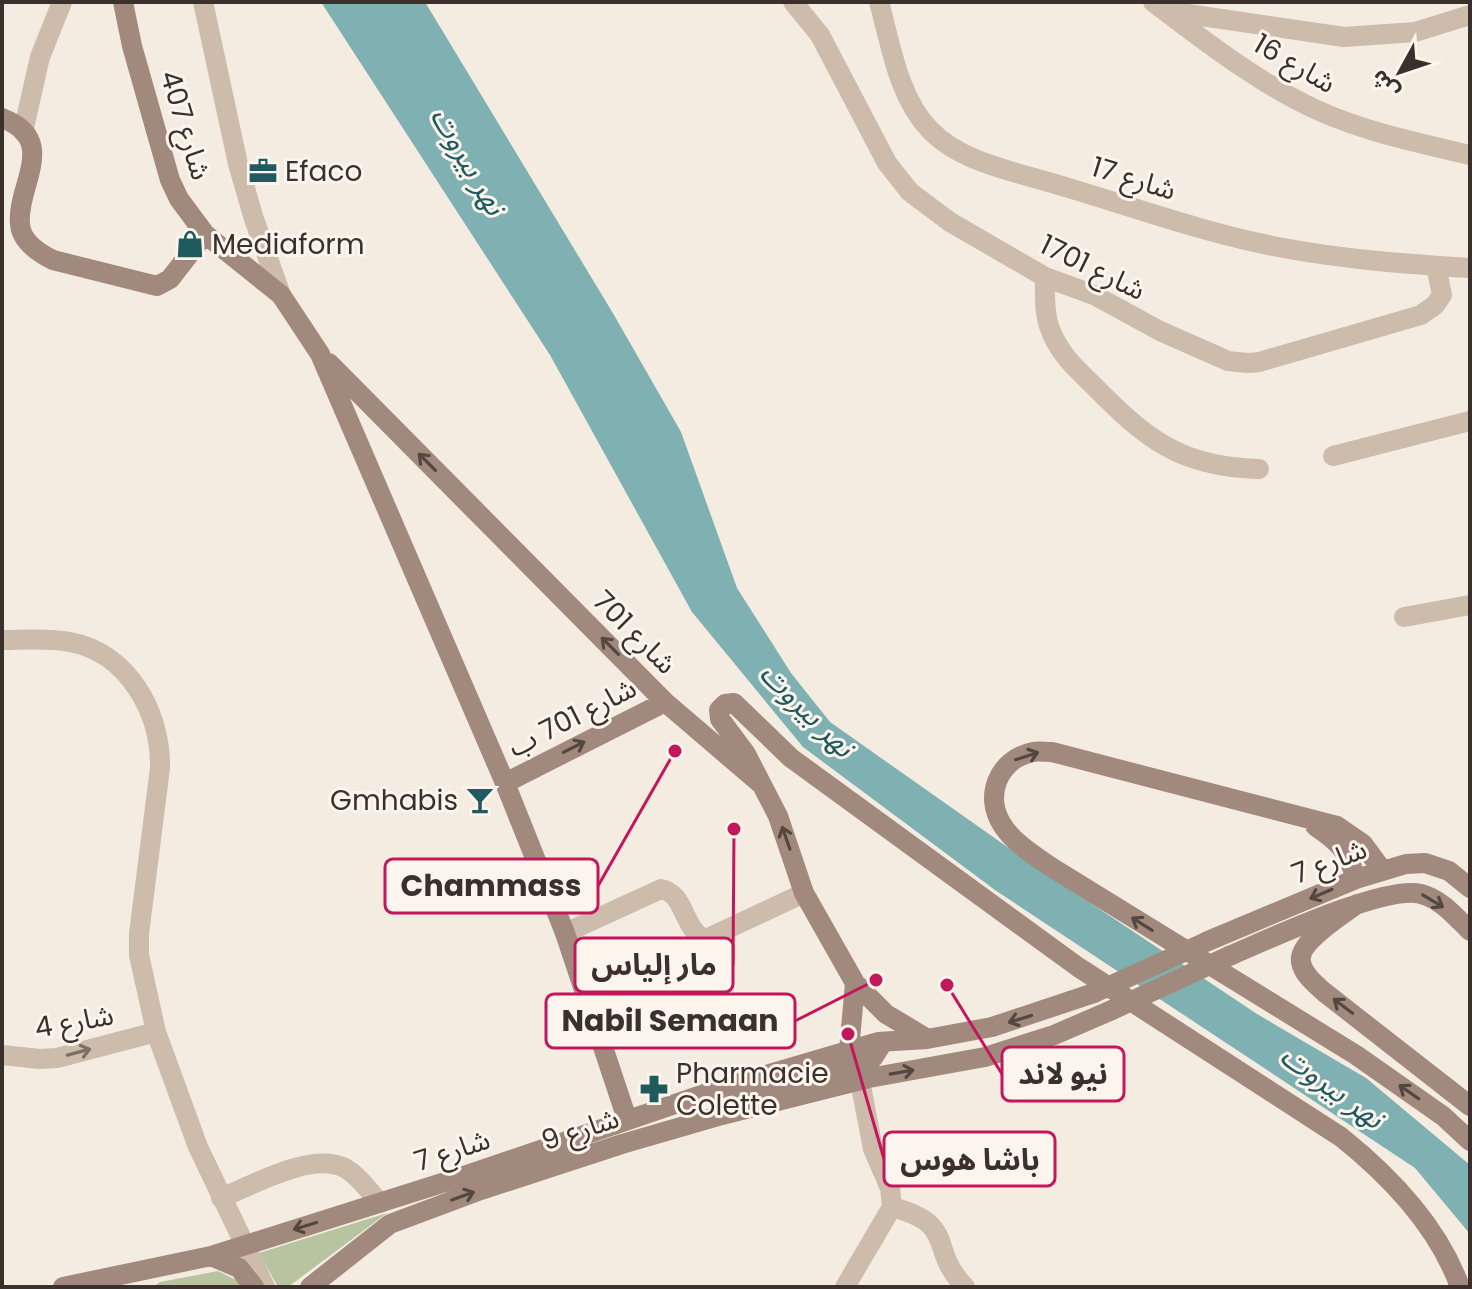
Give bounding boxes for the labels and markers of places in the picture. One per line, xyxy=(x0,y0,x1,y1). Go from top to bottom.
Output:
place label: Efaco xyxy=(285,152,362,191)
office icon: Efaco xyxy=(248,156,278,186)
place label: Mediaform xyxy=(212,225,365,264)
shop icon: Mediaform xyxy=(175,229,205,259)
place label: Gmhabis xyxy=(330,781,458,820)
bar icon: Gmhabis xyxy=(465,785,495,815)
callout: Chammass xyxy=(385,859,598,913)
callout: مار إلياس xyxy=(575,938,733,992)
callout: Nabil Semaan xyxy=(546,994,795,1048)
callout: نيو لاند xyxy=(1002,1047,1124,1101)
place label: Pharmacie Colette xyxy=(676,1054,829,1125)
pharmacy icon: Pharmacie Colette xyxy=(639,1074,669,1104)
callout: باشا هوس xyxy=(884,1132,1055,1186)

